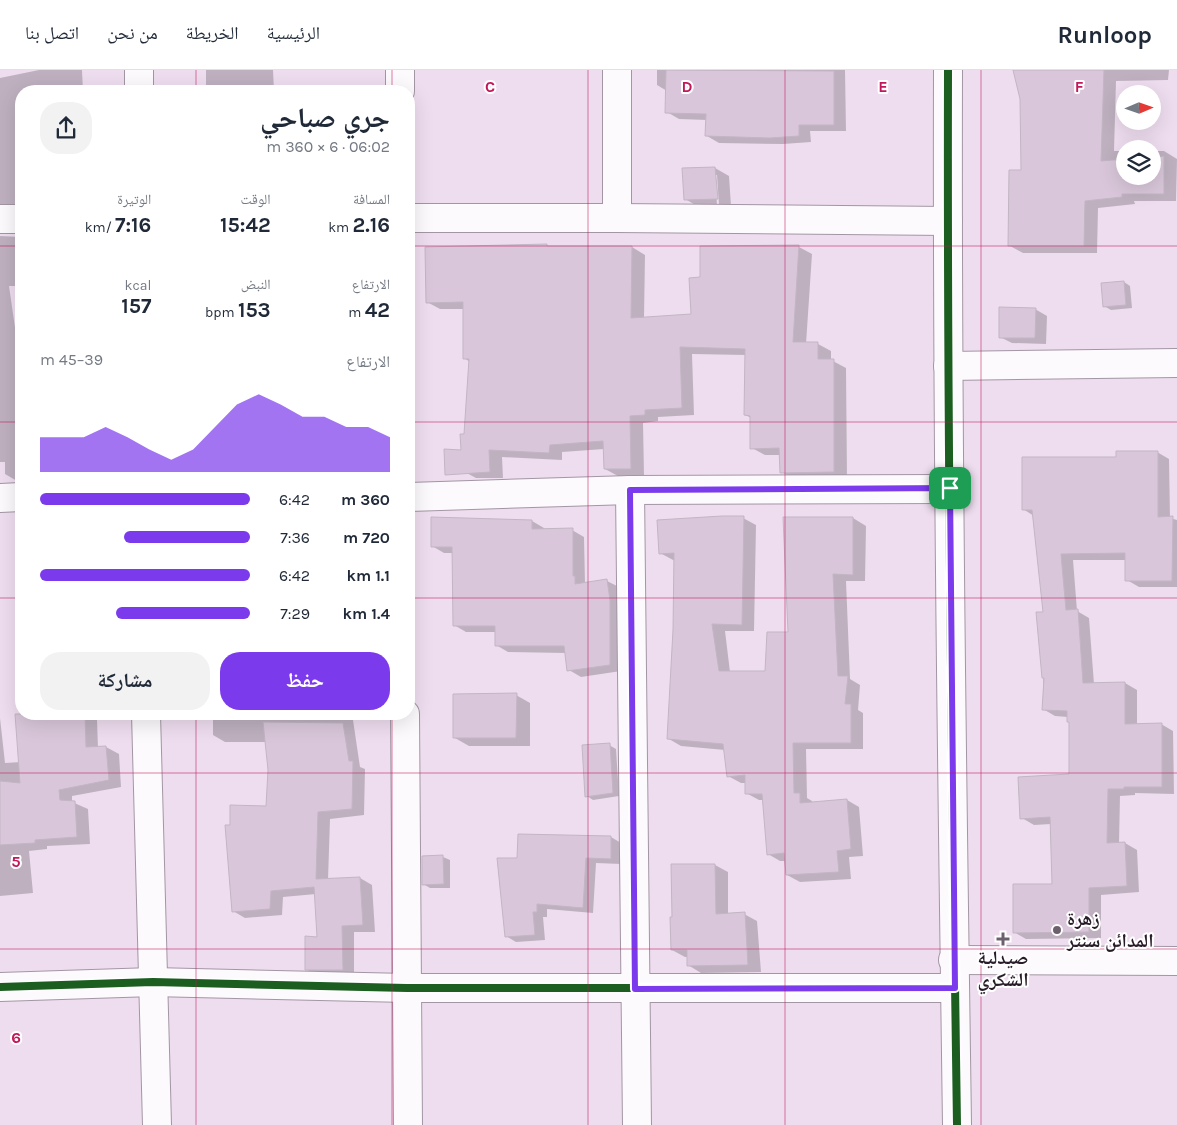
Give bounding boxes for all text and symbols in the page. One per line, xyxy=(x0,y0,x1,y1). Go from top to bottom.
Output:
text: Runloop xyxy=(1057,21,1152,49)
text: اتصل بنا xyxy=(25,22,79,44)
text: من نحن xyxy=(107,22,158,44)
text: الخريطة xyxy=(186,22,239,44)
text: الرئيسية xyxy=(267,22,320,44)
text: C xyxy=(485,77,495,96)
text: D xyxy=(682,77,693,96)
text: E xyxy=(878,77,888,96)
text: F xyxy=(1075,77,1084,96)
north arrow xyxy=(1116,85,1161,130)
map controls xyxy=(1116,85,1161,185)
text: جري صباحي xyxy=(260,101,390,134)
button: share xyxy=(40,102,92,154)
text: 06:02 · 6 × 360 m xyxy=(266,137,390,156)
button: layers xyxy=(1116,140,1161,185)
text: الوتيرة xyxy=(117,191,151,208)
text: الوقت xyxy=(241,191,271,208)
text: المسافة xyxy=(353,191,390,208)
text: 7:16 xyxy=(115,213,151,237)
text: 15:42 xyxy=(220,213,271,237)
text: 2.16 xyxy=(353,213,390,237)
text: /km xyxy=(85,219,115,236)
text: km xyxy=(328,219,353,236)
text: النبض xyxy=(241,276,271,293)
text: الارتفاع xyxy=(352,276,390,293)
text: kcal xyxy=(125,277,151,294)
text: 157 xyxy=(121,294,151,318)
text: 153 xyxy=(238,298,271,322)
text: 42 xyxy=(365,298,390,322)
text: bpm xyxy=(205,304,238,321)
text: m xyxy=(348,304,365,321)
text: 39–45 m xyxy=(40,350,103,369)
text: الارتفاع xyxy=(346,352,390,371)
pin xyxy=(929,467,971,509)
icon: arrive xyxy=(936,474,964,502)
text: 6:42 xyxy=(279,490,310,509)
text: 360 m xyxy=(341,490,390,509)
text: 7:36 xyxy=(280,528,310,547)
text: 720 m xyxy=(343,528,390,547)
text: 6:42 xyxy=(279,566,310,585)
text: 1.1 km xyxy=(346,566,390,585)
text: 7:29 xyxy=(280,604,310,623)
text: 1.4 km xyxy=(343,604,390,623)
button: مشاركة xyxy=(40,652,210,710)
button: حفظ xyxy=(220,652,390,710)
text: 5 xyxy=(11,852,21,871)
place label: زهرة المدائن سنتر xyxy=(1066,908,1154,952)
marker: زهرة المدائن سنتر xyxy=(1051,924,1063,936)
marker: صيدلية الشكري xyxy=(997,933,1009,945)
place label: صيدلية الشكري xyxy=(977,947,1029,995)
text: 6 xyxy=(11,1028,21,1047)

